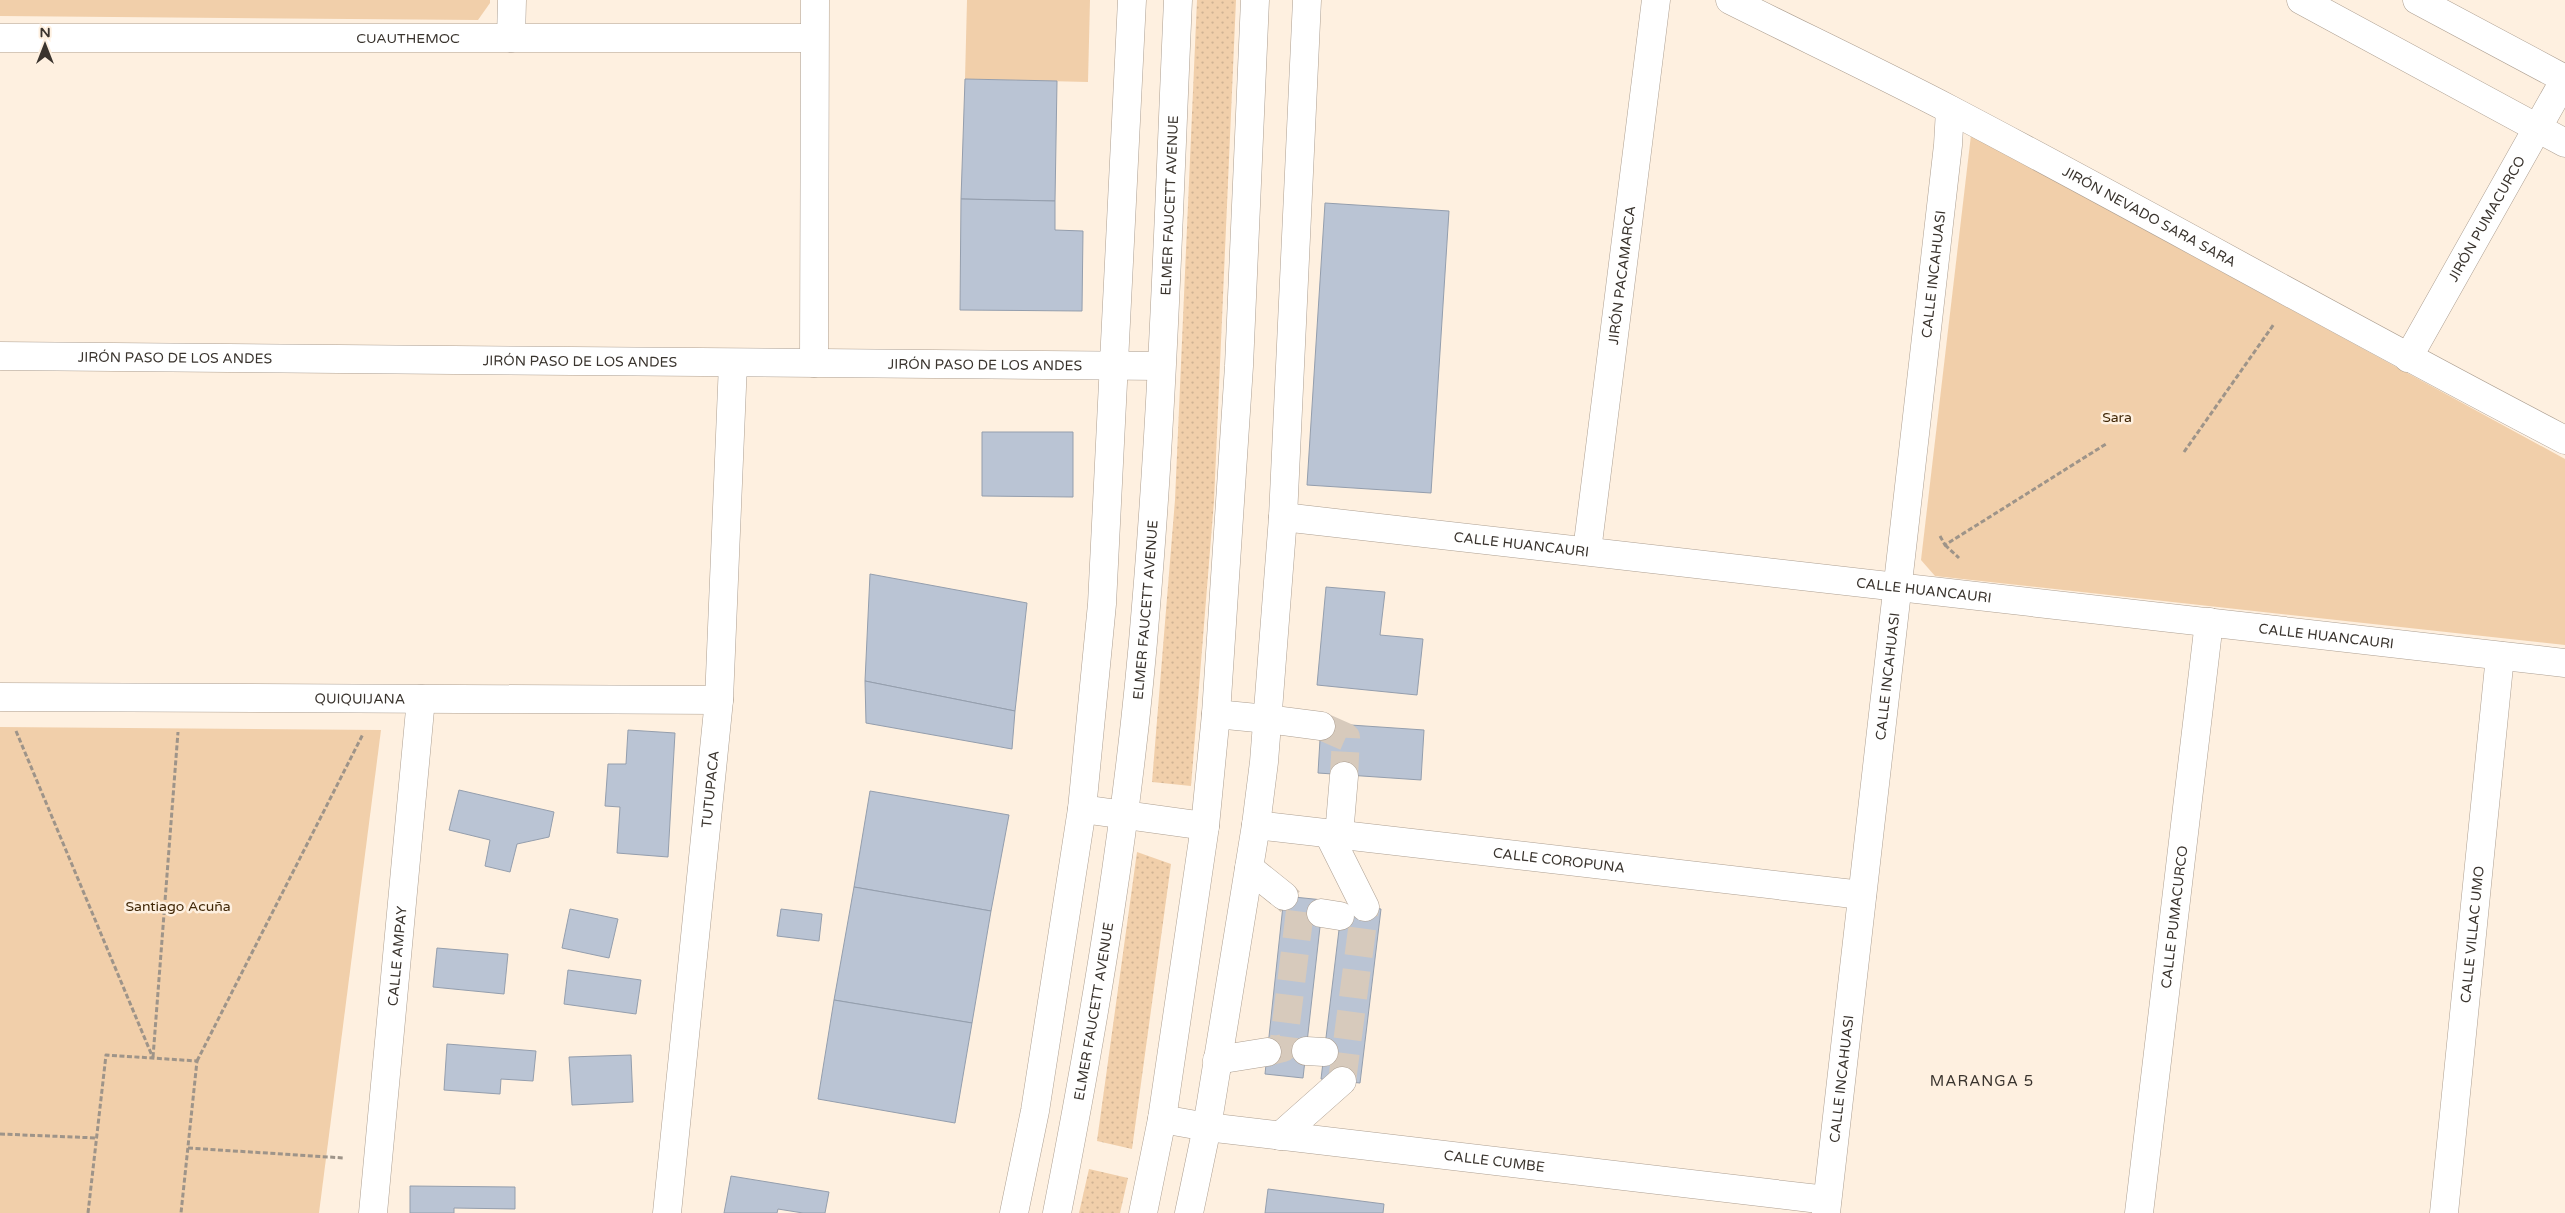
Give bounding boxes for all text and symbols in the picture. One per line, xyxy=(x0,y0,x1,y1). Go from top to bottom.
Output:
north arrow xyxy=(20,20,70,70)
text: N xyxy=(39,24,51,41)
street label: CUAUTHEMOC xyxy=(356,30,460,47)
street label: ELMER FAUCETT AVENUE xyxy=(1157,115,1182,296)
street label: JIRÓN PUMACURCO xyxy=(2444,153,2529,284)
street label: JIRÓN NEVADO SARA SARA xyxy=(2060,162,2239,270)
street label: JIRÓN PACAMARCA xyxy=(1604,205,1639,346)
street label: CALLE INCAHUASI xyxy=(1918,209,1949,339)
street label: JIRÓN PASO DE LOS ANDES xyxy=(78,348,273,367)
street label: JIRÓN PASO DE LOS ANDES xyxy=(483,352,678,370)
street label: JIRÓN PASO DE LOS ANDES xyxy=(888,355,1083,374)
park label: Sara xyxy=(2102,409,2132,426)
street label: ELMER FAUCETT AVENUE xyxy=(1129,519,1161,700)
street label: CALLE HUANCAURI xyxy=(1453,528,1590,560)
street label: CALLE HUANCAURI xyxy=(1855,574,1992,606)
street label: CALLE INCAHUASI xyxy=(1872,612,1903,741)
street label: CALLE HUANCAURI xyxy=(2258,620,2395,652)
street label: QUIQUIJANA xyxy=(315,690,405,707)
street label: TUTUPACA xyxy=(698,750,722,829)
street label: CALLE COROPUNA xyxy=(1492,844,1626,876)
street label: CALLE PUMACURCO xyxy=(2157,845,2191,990)
street label: CALLE VILLAC UMO xyxy=(2457,865,2487,1004)
park label: Santiago Acuña xyxy=(125,898,231,915)
street label: CALLE AMPAY xyxy=(384,905,410,1007)
street label: ELMER FAUCETT AVENUE xyxy=(1070,921,1117,1102)
street label: CALLE INCAHUASI xyxy=(1826,1014,1857,1144)
district label: MARANGA 5 xyxy=(1930,1072,2034,1090)
street label: CALLE CUMBE xyxy=(1443,1146,1546,1175)

